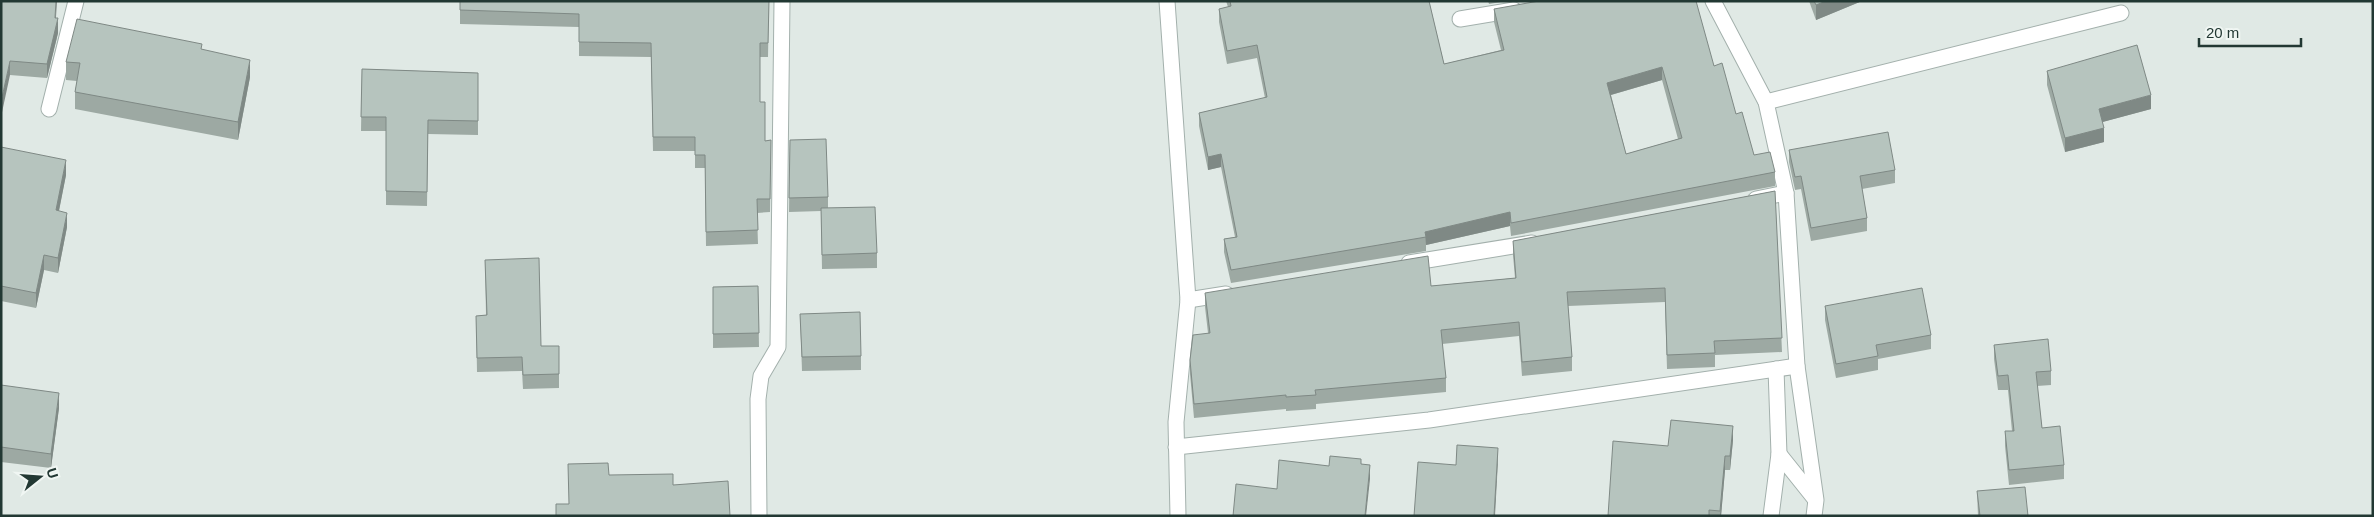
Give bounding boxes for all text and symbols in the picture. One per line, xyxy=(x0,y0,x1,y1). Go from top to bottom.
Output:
scale bar xyxy=(2199,15,2302,47)
text: 20 m xyxy=(2206,24,2239,41)
north arrow xyxy=(15,452,65,502)
text: U xyxy=(43,466,62,480)

